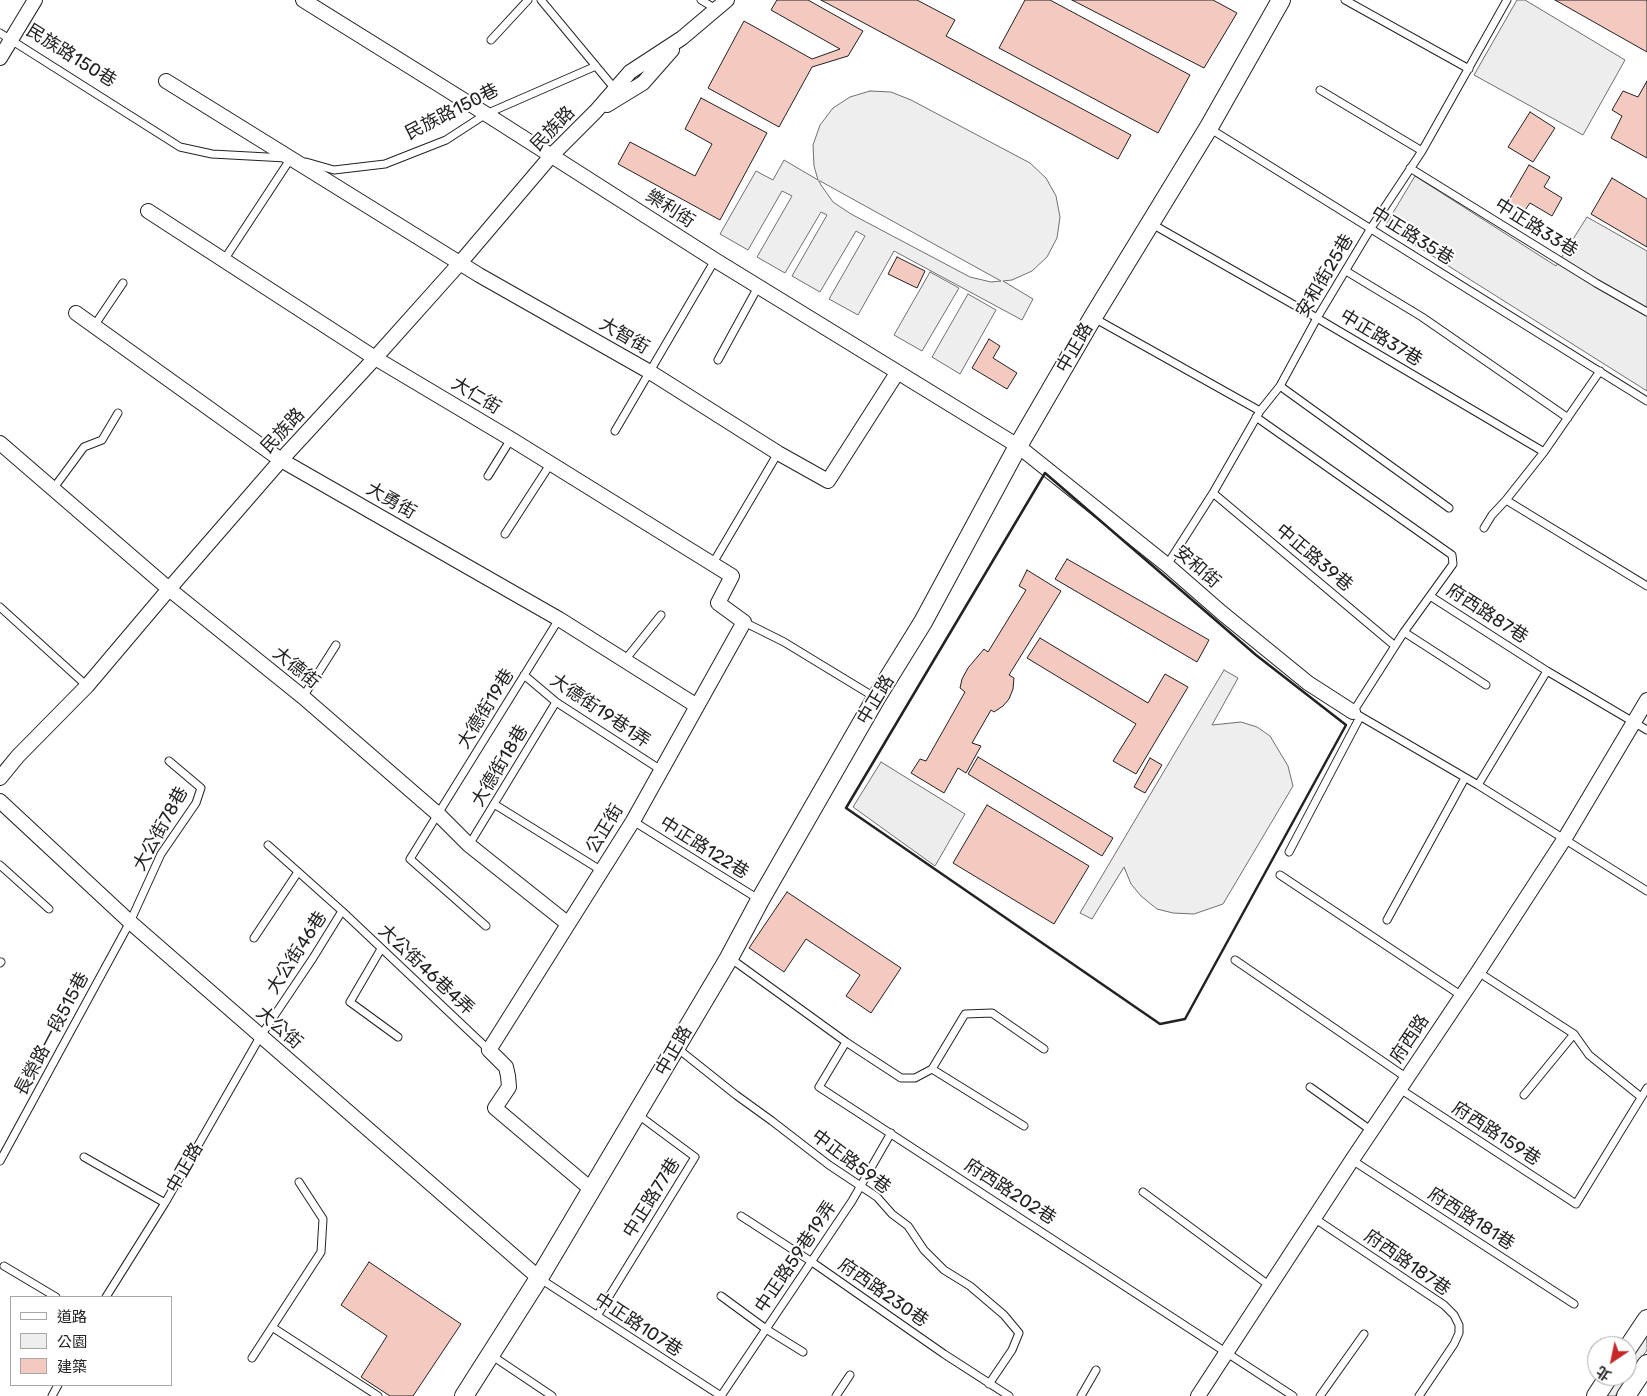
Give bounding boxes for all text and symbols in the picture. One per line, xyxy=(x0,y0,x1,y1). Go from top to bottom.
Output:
street label: 民族路150巷 xyxy=(22,20,120,92)
street label: 民族路150巷 xyxy=(402,79,502,145)
street label: 民族路 xyxy=(526,102,580,156)
street label: 樂利街 xyxy=(641,185,699,233)
street label: 中正路33巷 xyxy=(1491,194,1581,262)
street label: 中正路35巷 xyxy=(1367,202,1457,270)
street label: 安和街25巷 xyxy=(1292,230,1358,322)
street label: 中正路37巷 xyxy=(1336,305,1426,371)
street label: 大智街 xyxy=(595,313,653,359)
street label: 中正路 xyxy=(1052,319,1098,377)
street label: 大仁街 xyxy=(447,373,505,419)
street label: 民族路 xyxy=(257,404,309,458)
street label: 大勇街 xyxy=(362,478,420,524)
street label: 中正路39巷 xyxy=(1271,520,1357,596)
street label: 安和街 xyxy=(1170,541,1224,593)
street label: 府西路87巷 xyxy=(1442,580,1532,648)
street label: 大德街 xyxy=(268,643,324,693)
street label: 大德街19巷 xyxy=(453,665,519,753)
street label: 大德街19巷1弄 xyxy=(546,670,654,752)
street label: 中正路 xyxy=(853,671,899,729)
street label: 大德街18巷 xyxy=(467,721,533,811)
street label: 大公街78巷 xyxy=(129,783,193,875)
street label: 公正街 xyxy=(582,800,628,858)
street label: 中正路122巷 xyxy=(656,812,752,884)
street label: 大公街46巷 xyxy=(262,908,332,998)
street label: 大公街46巷4弄 xyxy=(374,920,478,1020)
street label: 長榮路一段515巷 xyxy=(10,969,94,1099)
street label: 大公街 xyxy=(252,1002,306,1054)
street label: 府西路 xyxy=(1386,1011,1434,1067)
street label: 中正路 xyxy=(651,1022,697,1080)
street label: 府西路159巷 xyxy=(1448,1097,1544,1171)
street label: 中正路59巷 xyxy=(807,1125,895,1199)
street label: 中正路 xyxy=(162,1139,208,1197)
street label: 中正路77巷 xyxy=(619,1154,685,1242)
street label: 府西路202巷 xyxy=(960,1154,1060,1230)
street label: 府西路181巷 xyxy=(1424,1183,1518,1255)
street label: 中正路59巷19弄 xyxy=(751,1197,841,1317)
street label: 府西路187巷 xyxy=(1360,1225,1454,1301)
street label: 府西路230巷 xyxy=(834,1254,932,1332)
street label: 中正路107巷 xyxy=(590,1289,686,1361)
legend xyxy=(10,1296,172,1386)
text: 道路 xyxy=(57,1308,87,1326)
text: 公園 xyxy=(57,1333,87,1351)
north arrow xyxy=(1587,1336,1637,1386)
text: 建築 xyxy=(57,1358,87,1376)
text: 北 xyxy=(1593,1362,1614,1384)

